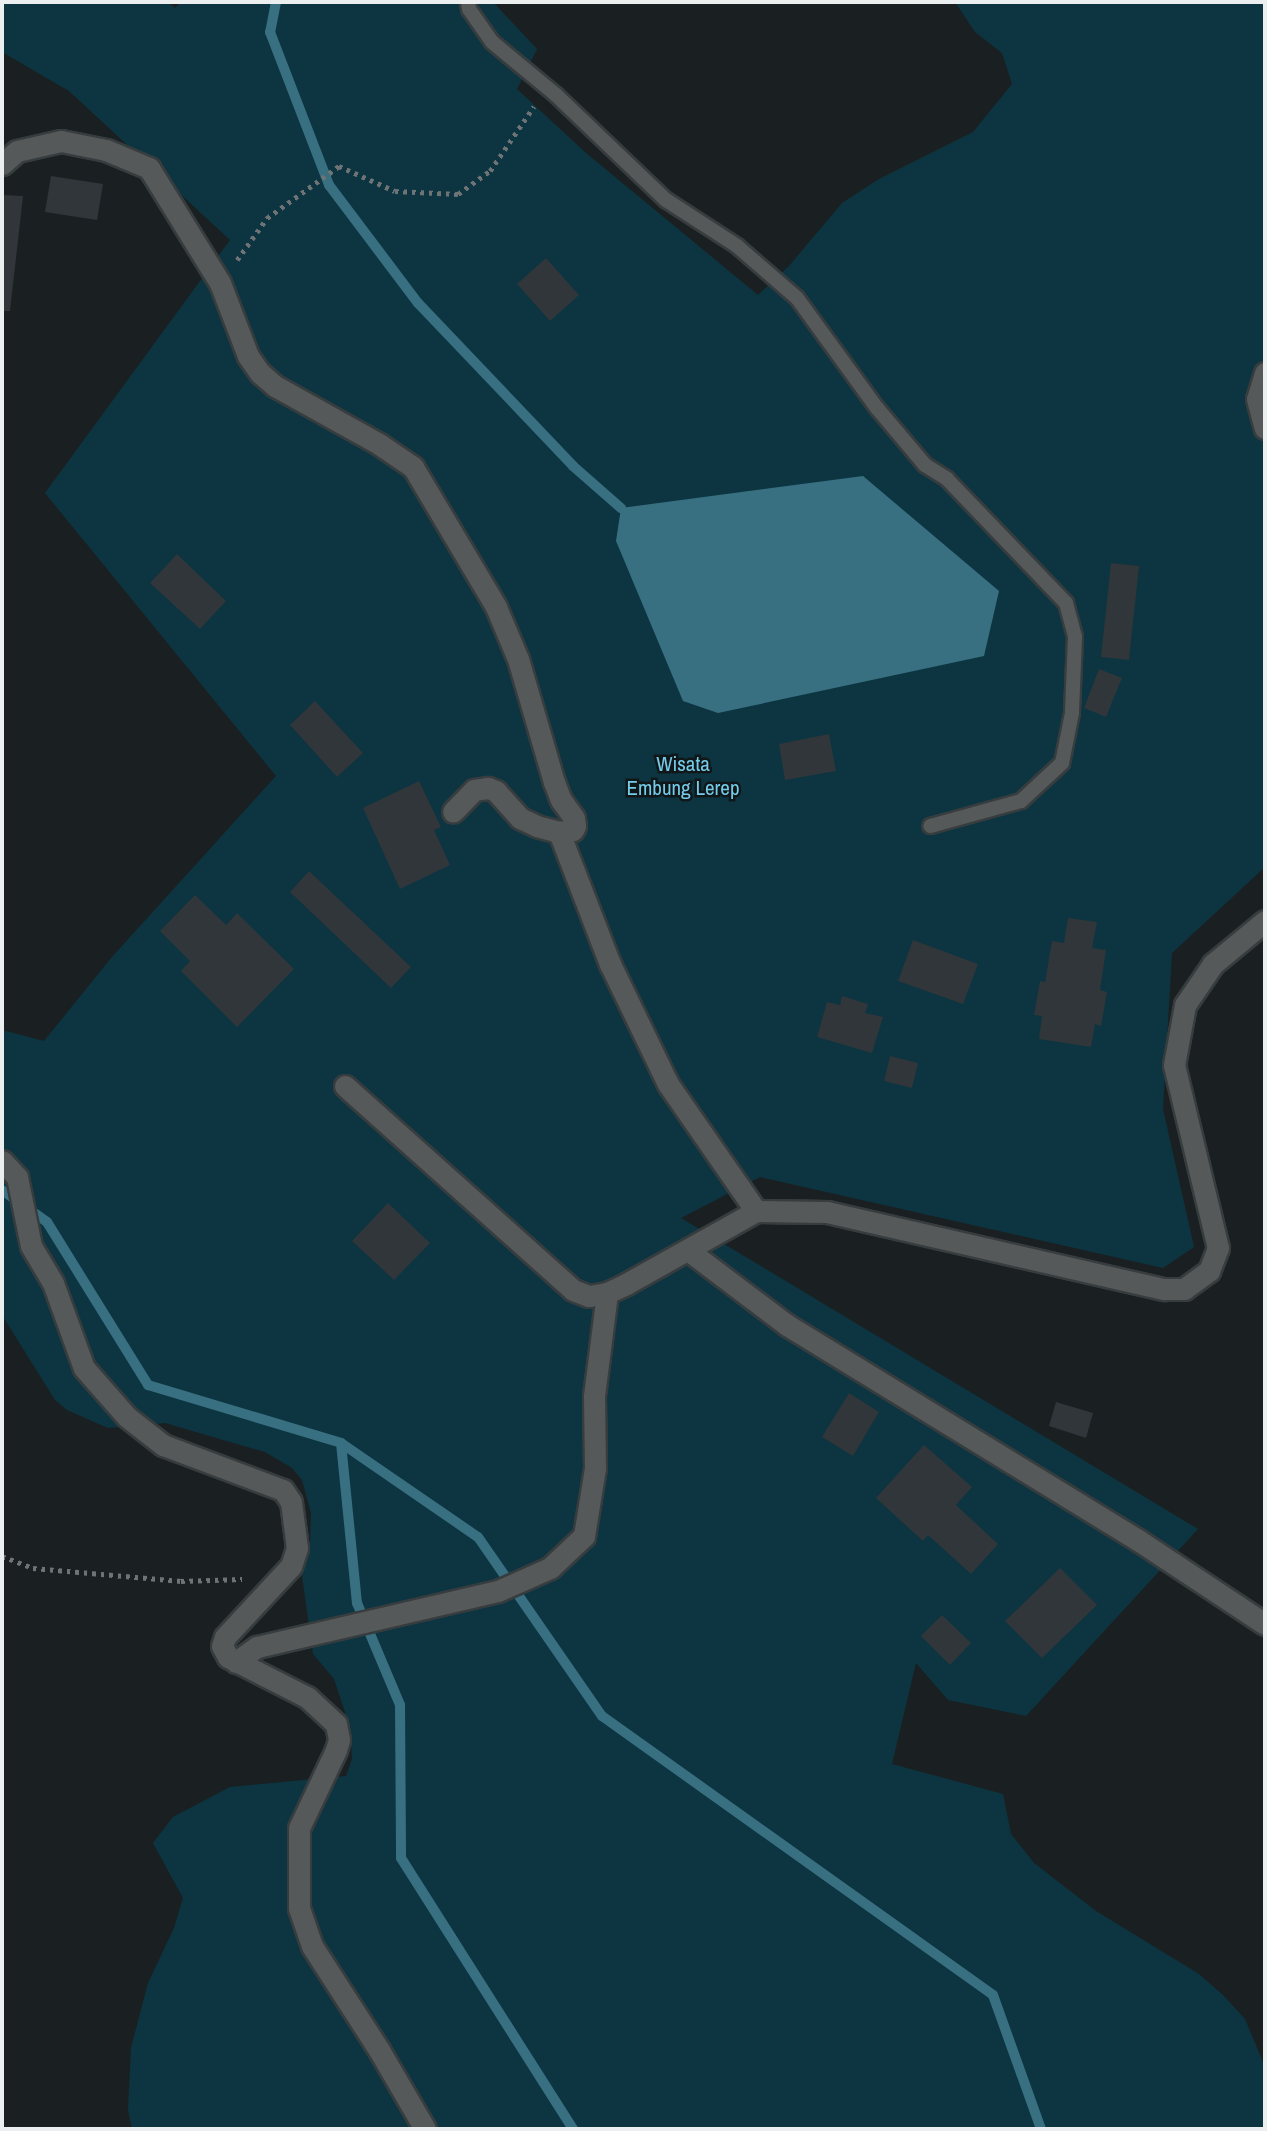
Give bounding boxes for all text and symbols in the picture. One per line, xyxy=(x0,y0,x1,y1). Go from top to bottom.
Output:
park label: Wisata Embung Lerep xyxy=(627,751,739,801)

